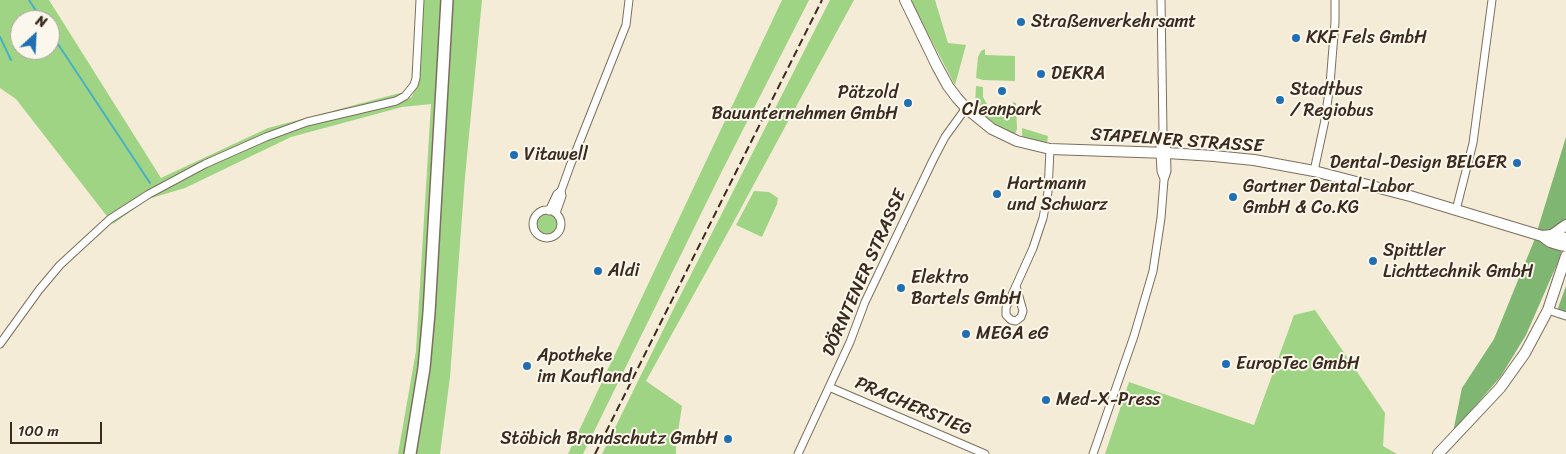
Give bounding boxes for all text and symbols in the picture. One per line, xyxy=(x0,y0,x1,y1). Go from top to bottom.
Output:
text: N xyxy=(31,8,51,35)
north arrow xyxy=(10,10,60,60)
place label: Straßenverkehrsamt xyxy=(1031,11,1196,33)
marker: Straßenverkehrsamt xyxy=(1015,16,1027,28)
place label: KKF Fels GmbH xyxy=(1306,27,1427,49)
marker: KKF Fels GmbH xyxy=(1290,32,1302,44)
place label: DEKRA xyxy=(1051,63,1105,85)
marker: DEKRA xyxy=(1035,68,1047,80)
place label: Stadtbus / Regiobus xyxy=(1290,79,1373,122)
place label: Pätzold Bauunternehmen GmbH xyxy=(711,82,898,125)
marker: Cleanpark xyxy=(996,85,1008,97)
marker: Stadtbus / Regiobus xyxy=(1274,94,1286,106)
marker: Pätzold Bauunternehmen GmbH xyxy=(902,97,914,109)
place label: Cleanpark xyxy=(962,99,1042,121)
street label: STAPELNER STRASSE xyxy=(1090,124,1264,158)
place label: Vitawell xyxy=(524,144,588,166)
marker: Vitawell xyxy=(508,149,520,161)
place label: Dental-Design BELGER xyxy=(1330,152,1507,174)
marker: Dental-Design BELGER xyxy=(1511,157,1523,169)
place label: Hartmann und Schwarz xyxy=(1007,173,1108,215)
place label: Gartner Dental-Labor GmbH & Co.KG xyxy=(1243,176,1413,218)
street label: DÖRNTENER STRASSE xyxy=(819,186,911,360)
marker: Hartmann und Schwarz xyxy=(991,188,1003,200)
marker: Gartner Dental-Labor GmbH & Co.KG xyxy=(1227,191,1239,203)
place label: Spittler Lichttechnik GmbH xyxy=(1383,240,1534,282)
marker: Spittler Lichttechnik GmbH xyxy=(1367,255,1379,267)
place label: Aldi xyxy=(608,260,639,282)
marker: Aldi xyxy=(592,265,604,277)
place label: Elektro Bartels GmbH xyxy=(911,267,1021,310)
marker: Elektro Bartels GmbH xyxy=(895,282,907,294)
place label: MEGA eG xyxy=(976,323,1049,345)
marker: MEGA eG xyxy=(960,328,972,340)
place label: Apotheke im Kaufland xyxy=(537,345,631,388)
place label: EuropTec GmbH xyxy=(1236,353,1360,375)
marker: EuropTec GmbH xyxy=(1220,358,1232,370)
marker: Apotheke im Kaufland xyxy=(521,360,533,372)
street label: PRACHERSTIEG xyxy=(852,373,974,441)
place label: Med-X-Press xyxy=(1056,389,1161,411)
marker: Med-X-Press xyxy=(1040,394,1052,406)
scale bar xyxy=(12,412,105,444)
text: 100 m xyxy=(18,418,59,444)
place label: Stöbich Brandschutz GmbH xyxy=(500,428,718,450)
marker: Stöbich Brandschutz GmbH xyxy=(722,433,734,445)

